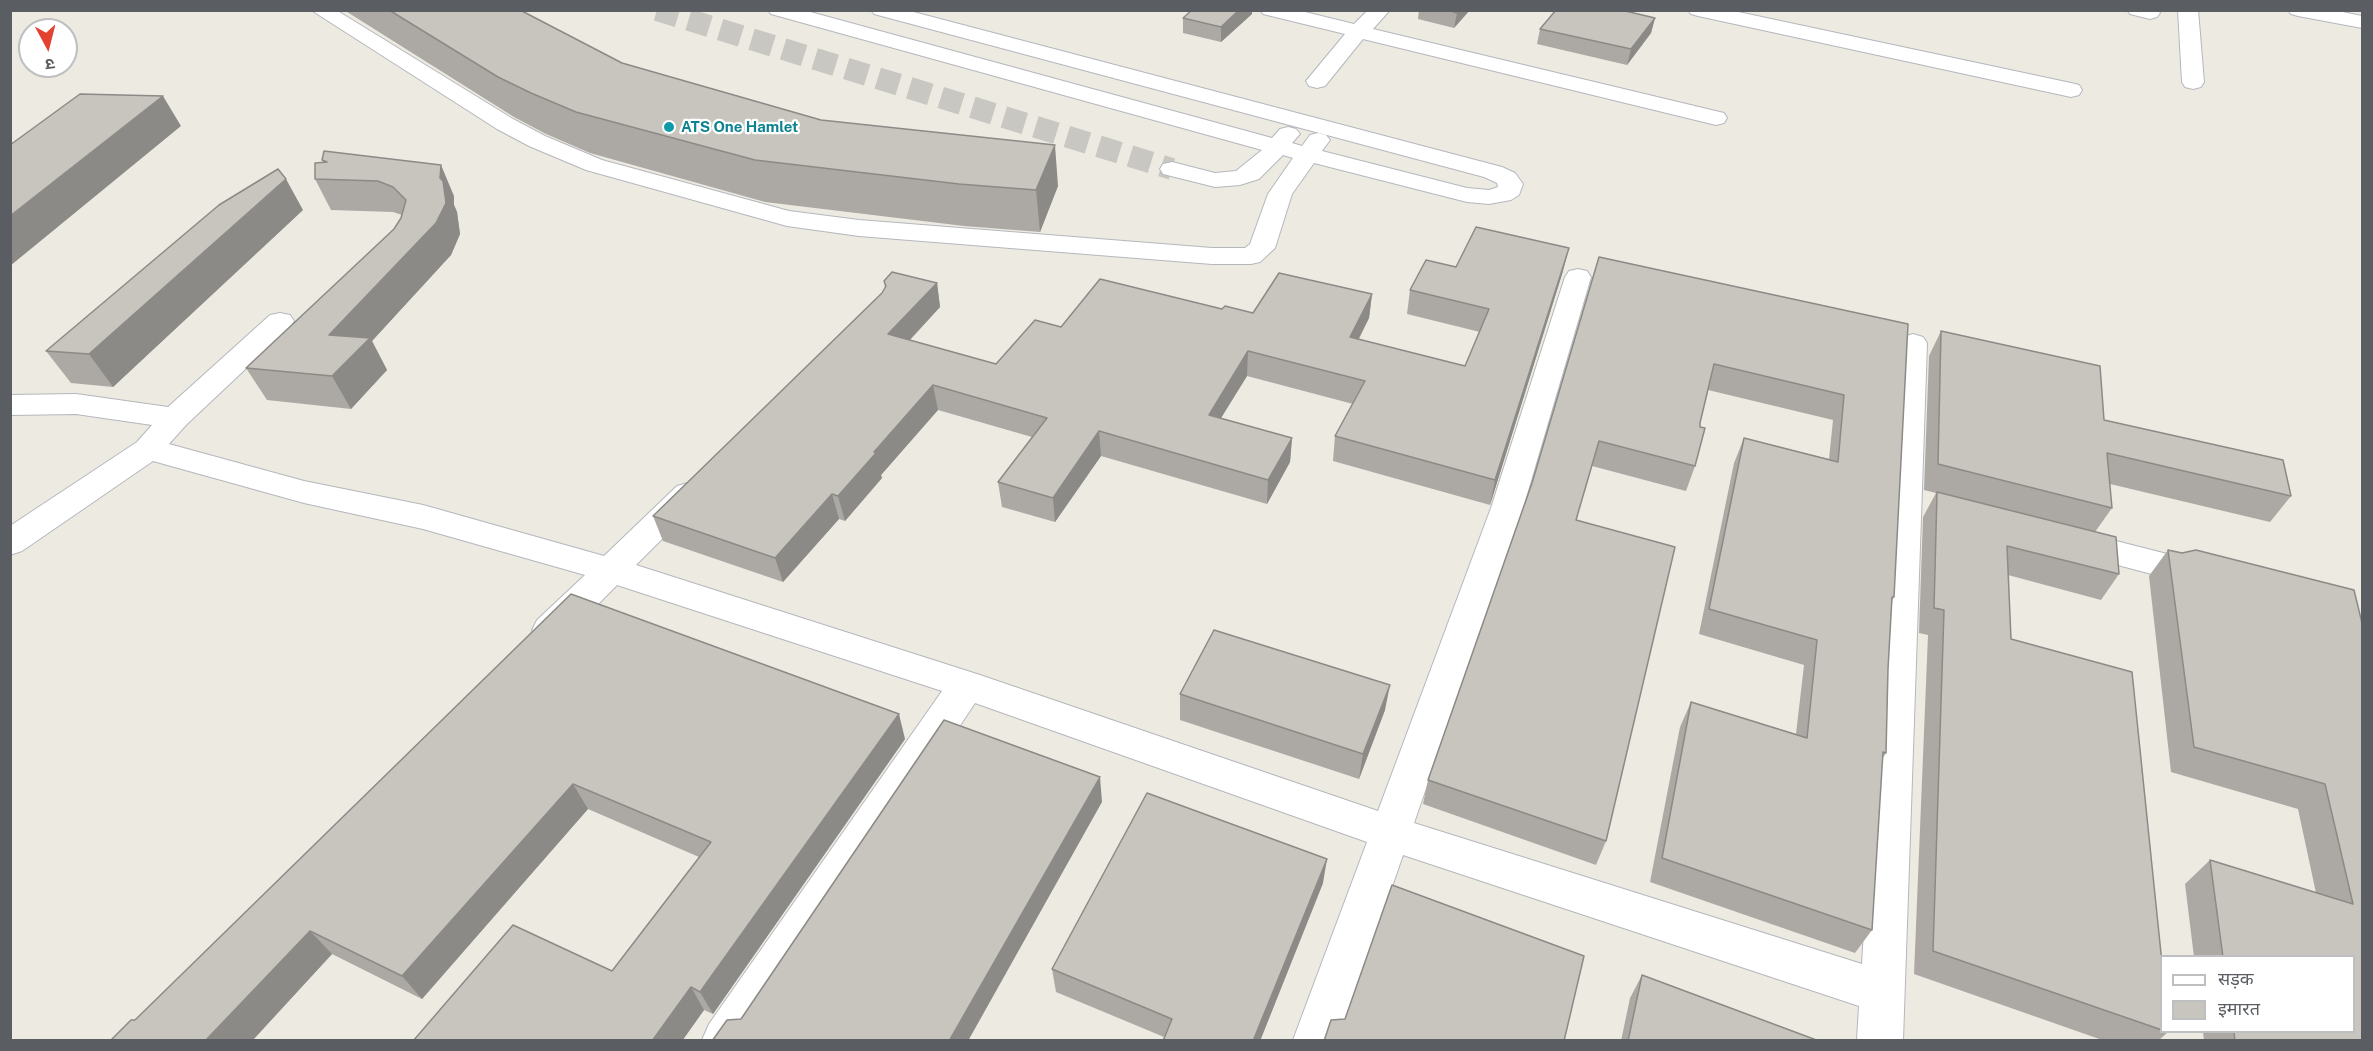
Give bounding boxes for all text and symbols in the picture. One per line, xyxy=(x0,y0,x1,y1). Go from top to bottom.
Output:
north arrow xyxy=(18,18,78,78)
text: उ xyxy=(44,54,56,74)
place label: ATS One Hamlet xyxy=(681,118,798,136)
marker: ATS One Hamlet xyxy=(662,120,676,134)
legend xyxy=(2160,955,2355,1033)
text: सड़क xyxy=(2218,968,2254,989)
text: इमारत xyxy=(2218,998,2260,1019)

